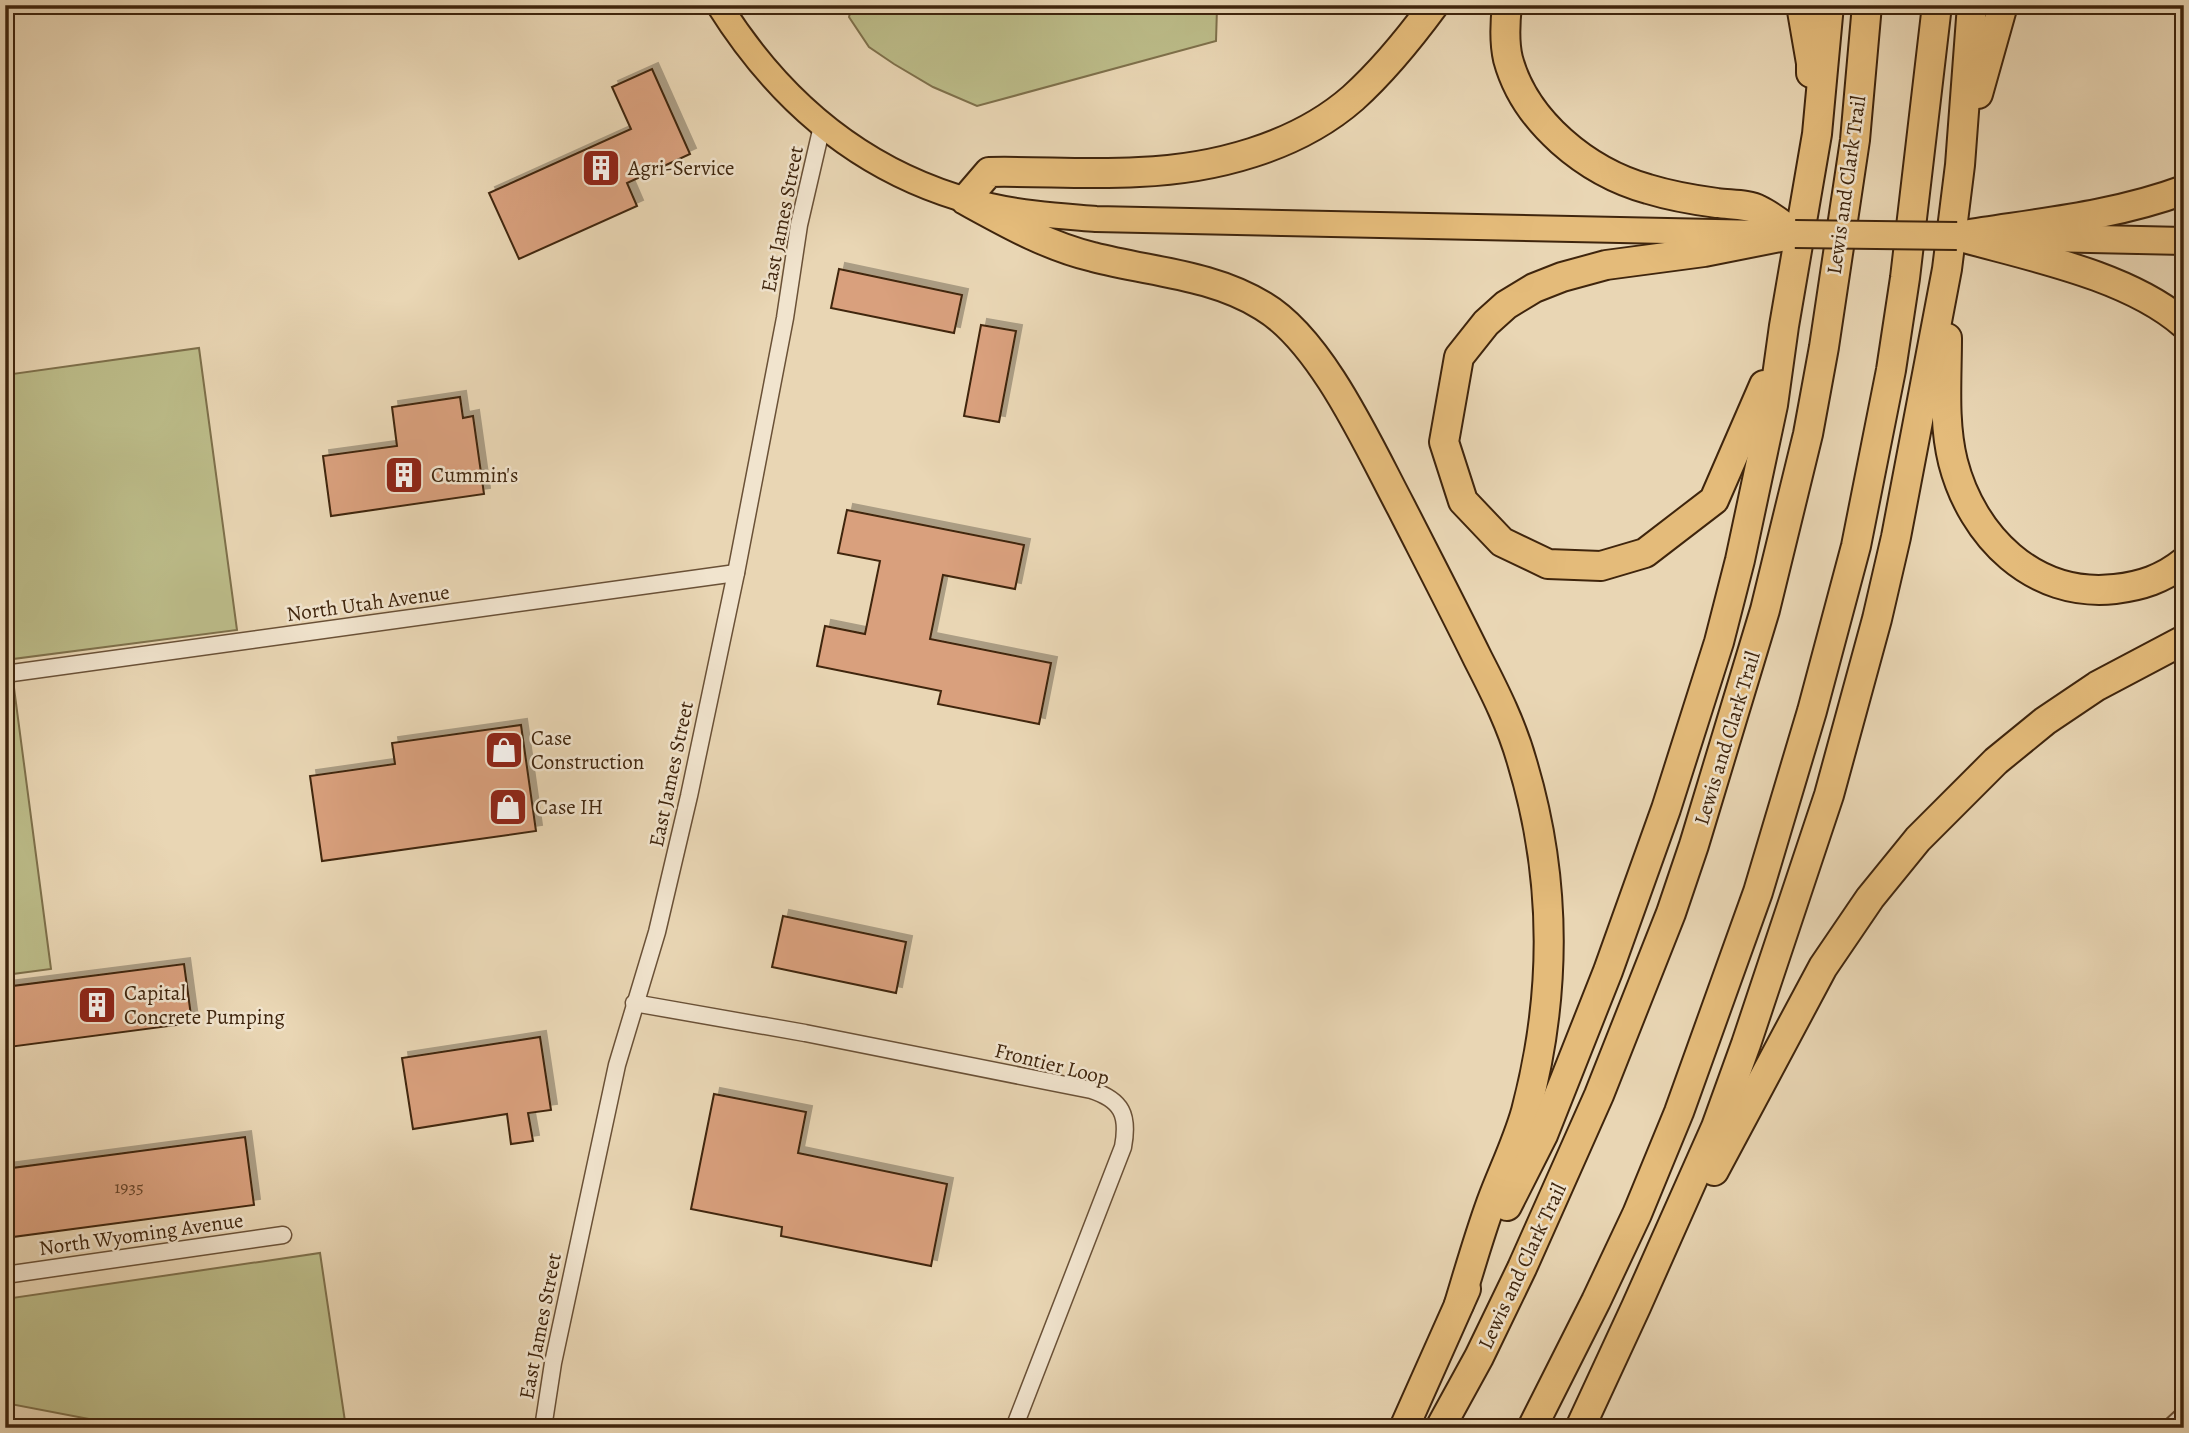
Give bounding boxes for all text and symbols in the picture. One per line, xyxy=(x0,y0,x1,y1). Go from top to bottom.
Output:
street label: Lewis and Clark Trail xyxy=(1820,94,1872,276)
street label: East James Street xyxy=(754,143,810,295)
building icon: Agri-Service xyxy=(580,147,622,189)
place label: Agri-Service xyxy=(627,154,734,182)
building icon: Cummin's xyxy=(383,454,425,496)
place label: Cummin's xyxy=(431,461,518,489)
street label: North Utah Avenue xyxy=(285,578,451,628)
street label: Lewis and Clark Trail xyxy=(1687,648,1767,828)
street label: East James Street xyxy=(642,698,700,850)
place label: Case Construction xyxy=(531,724,644,776)
shop icon: Case Construction xyxy=(483,729,525,771)
shop icon: Case IH xyxy=(487,786,529,828)
place label: Case IH xyxy=(535,793,603,821)
place label: Capital Concrete Pumping xyxy=(124,979,285,1031)
building icon: Capital Concrete Pumping xyxy=(76,984,118,1026)
street label: Frontier Loop xyxy=(992,1036,1112,1092)
house number: 1935 xyxy=(114,1175,144,1199)
street label: Lewis and Clark Trail xyxy=(1471,1178,1573,1354)
street label: North Wyoming Avenue xyxy=(37,1206,245,1262)
street label: East James Street xyxy=(512,1250,568,1402)

